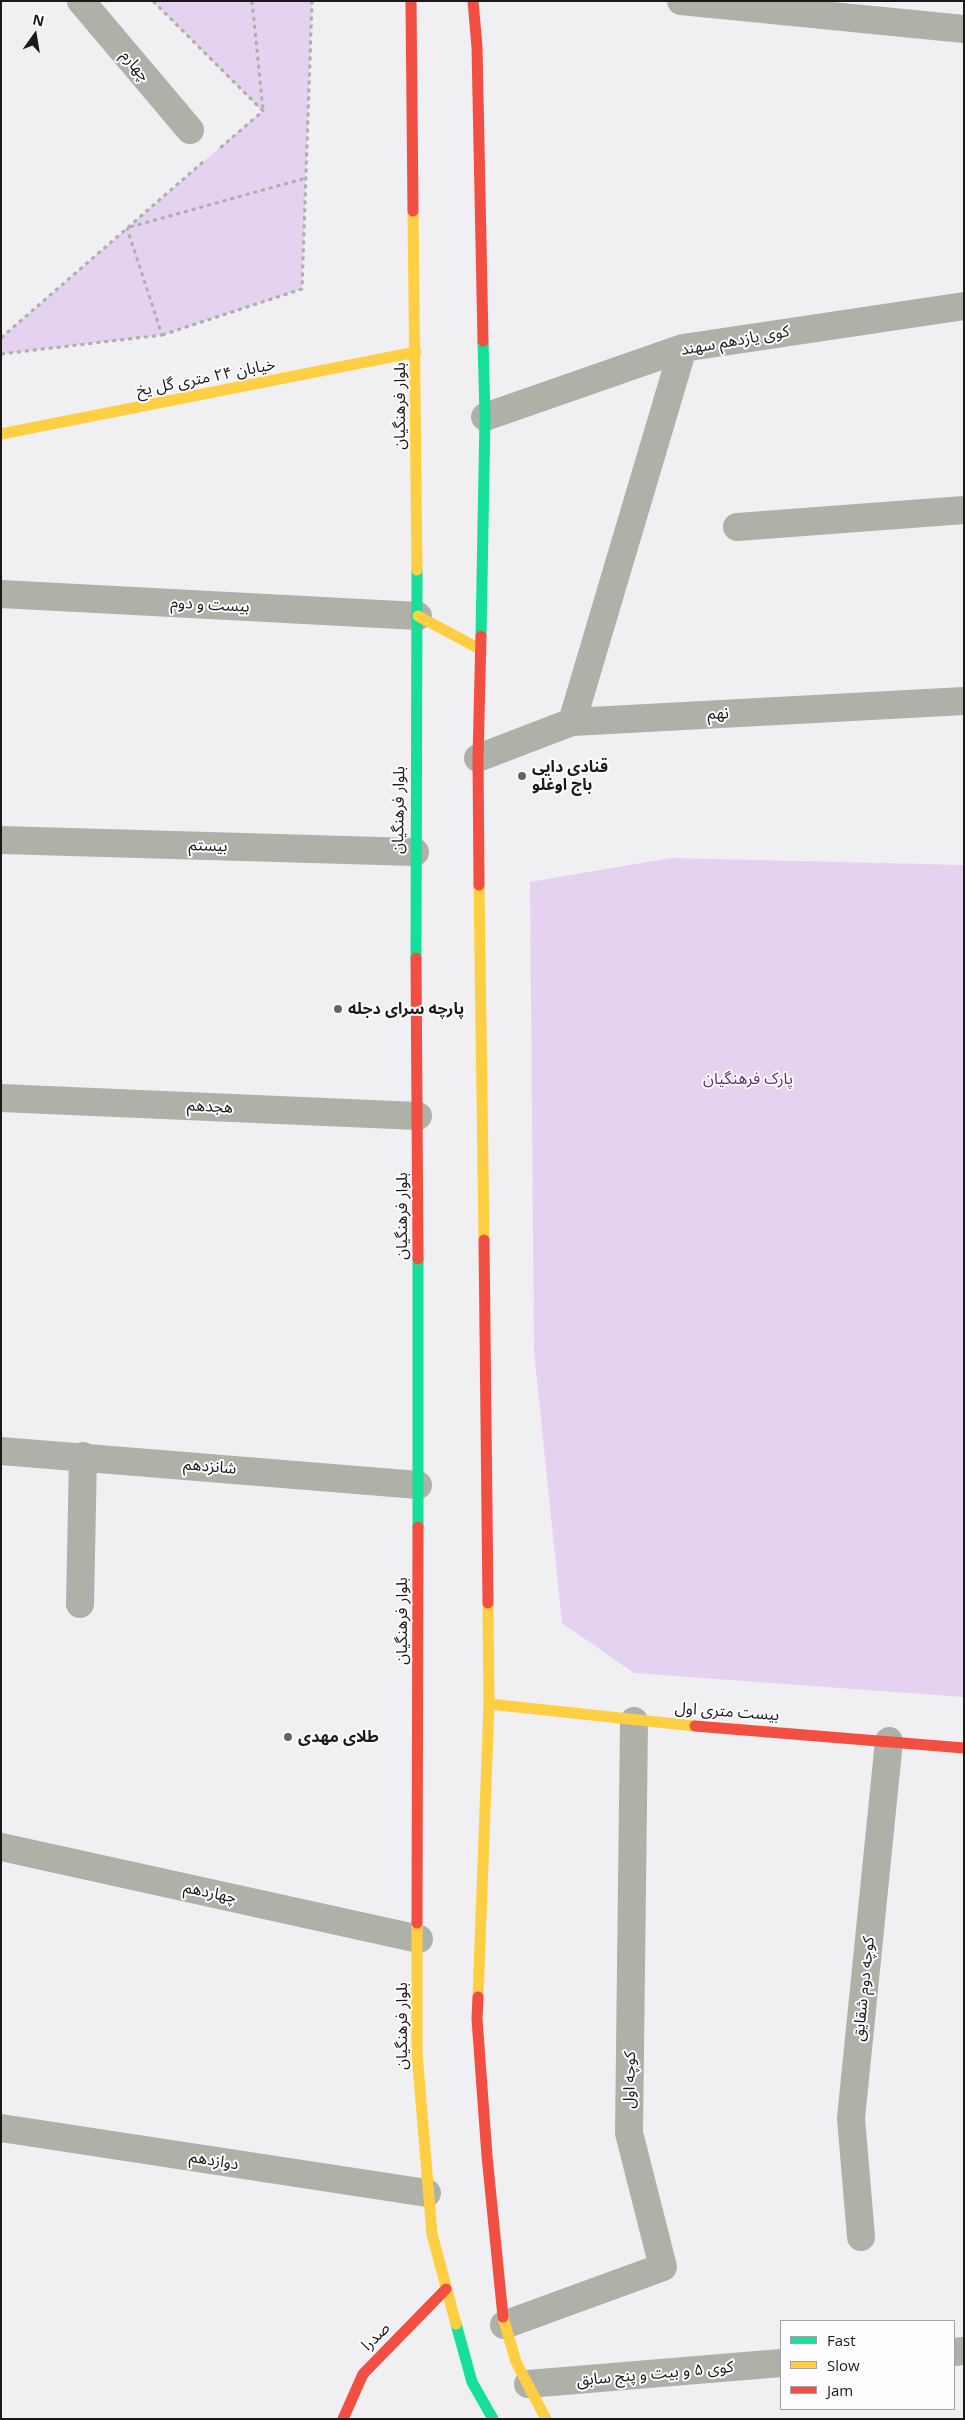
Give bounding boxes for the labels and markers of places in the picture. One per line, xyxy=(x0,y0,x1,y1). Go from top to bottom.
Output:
place label: قنادی دایی باج اوغلو xyxy=(532,757,608,795)
marker: قنادی دایی باج اوغلو xyxy=(516,770,528,782)
place label: پارچه سرای دجله xyxy=(348,999,464,1019)
marker: پارچه سرای دجله xyxy=(332,1003,344,1015)
place label: طلای مهدی xyxy=(298,1727,379,1747)
marker: طلای مهدی xyxy=(282,1731,294,1743)

